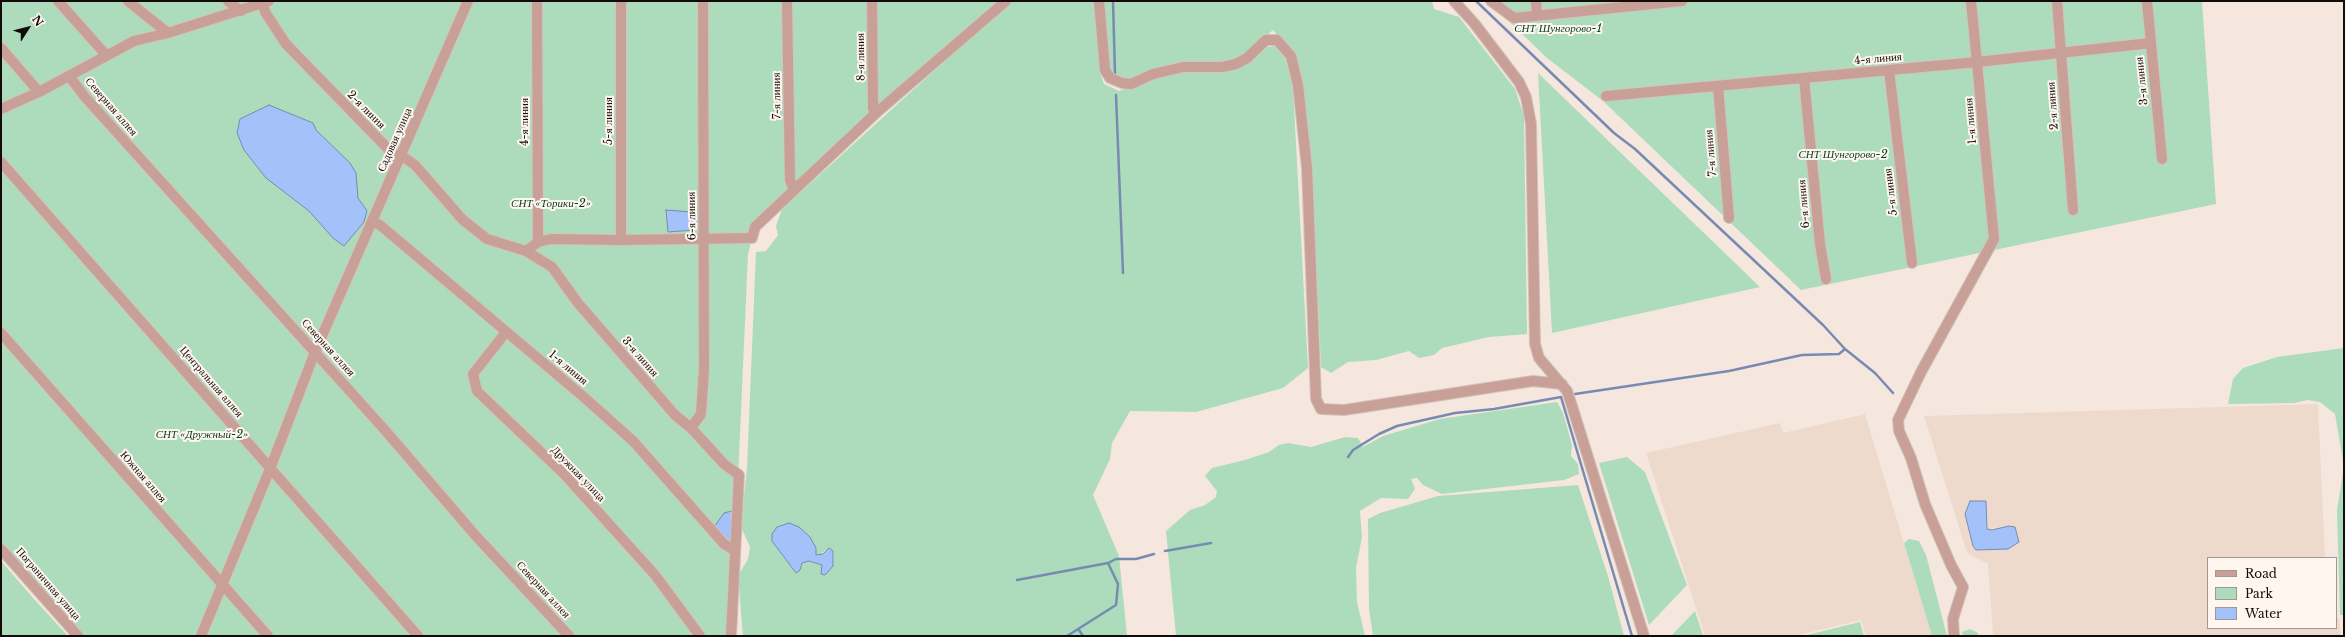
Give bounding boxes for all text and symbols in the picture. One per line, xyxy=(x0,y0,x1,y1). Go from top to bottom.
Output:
north arrow xyxy=(8,8,48,48)
text: N xyxy=(29,13,46,29)
park label: СНТ Шунгорово-1 xyxy=(1514,22,1602,36)
street label: 8-я линия xyxy=(854,33,868,81)
street label: 4-я линия xyxy=(1854,50,1902,68)
street label: 3-я линия xyxy=(2133,56,2151,106)
street label: 7-я линия xyxy=(770,72,784,120)
street label: Северная аллея xyxy=(82,75,140,139)
street label: 2-я линия xyxy=(2045,81,2061,131)
street label: 2-я линия xyxy=(344,88,388,132)
street label: 5-я линия xyxy=(602,97,616,145)
street label: 1-я линия xyxy=(1962,97,1980,145)
street label: 4-я линия xyxy=(518,98,532,146)
street label: Садовая улица xyxy=(375,106,415,174)
street label: 7-я линия xyxy=(1702,129,1720,177)
park label: СНТ Шунгорово-2 xyxy=(1798,148,1888,162)
street label: 5-я линия xyxy=(1882,167,1900,217)
street label: 6-я линия xyxy=(1795,179,1813,229)
street label: 6-я линия xyxy=(685,192,699,240)
park label: СНТ «Торики-2» xyxy=(511,197,591,211)
street label: Северная аллея xyxy=(299,317,357,379)
street label: 3-я линия xyxy=(619,334,661,380)
street label: Центральная аллея xyxy=(177,344,245,420)
street label: 1-я линия xyxy=(546,348,590,388)
park label: СНТ «Дружный-2» xyxy=(156,428,248,442)
street label: Дружная улица xyxy=(548,444,608,504)
street label: Южная аллея xyxy=(117,449,169,505)
street label: Пограничная улица xyxy=(13,545,83,623)
legend xyxy=(2207,557,2337,629)
street label: Северная аллея xyxy=(513,559,573,621)
text: Road xyxy=(2245,566,2277,581)
text: Park xyxy=(2245,586,2273,601)
text: Water xyxy=(2245,606,2282,621)

